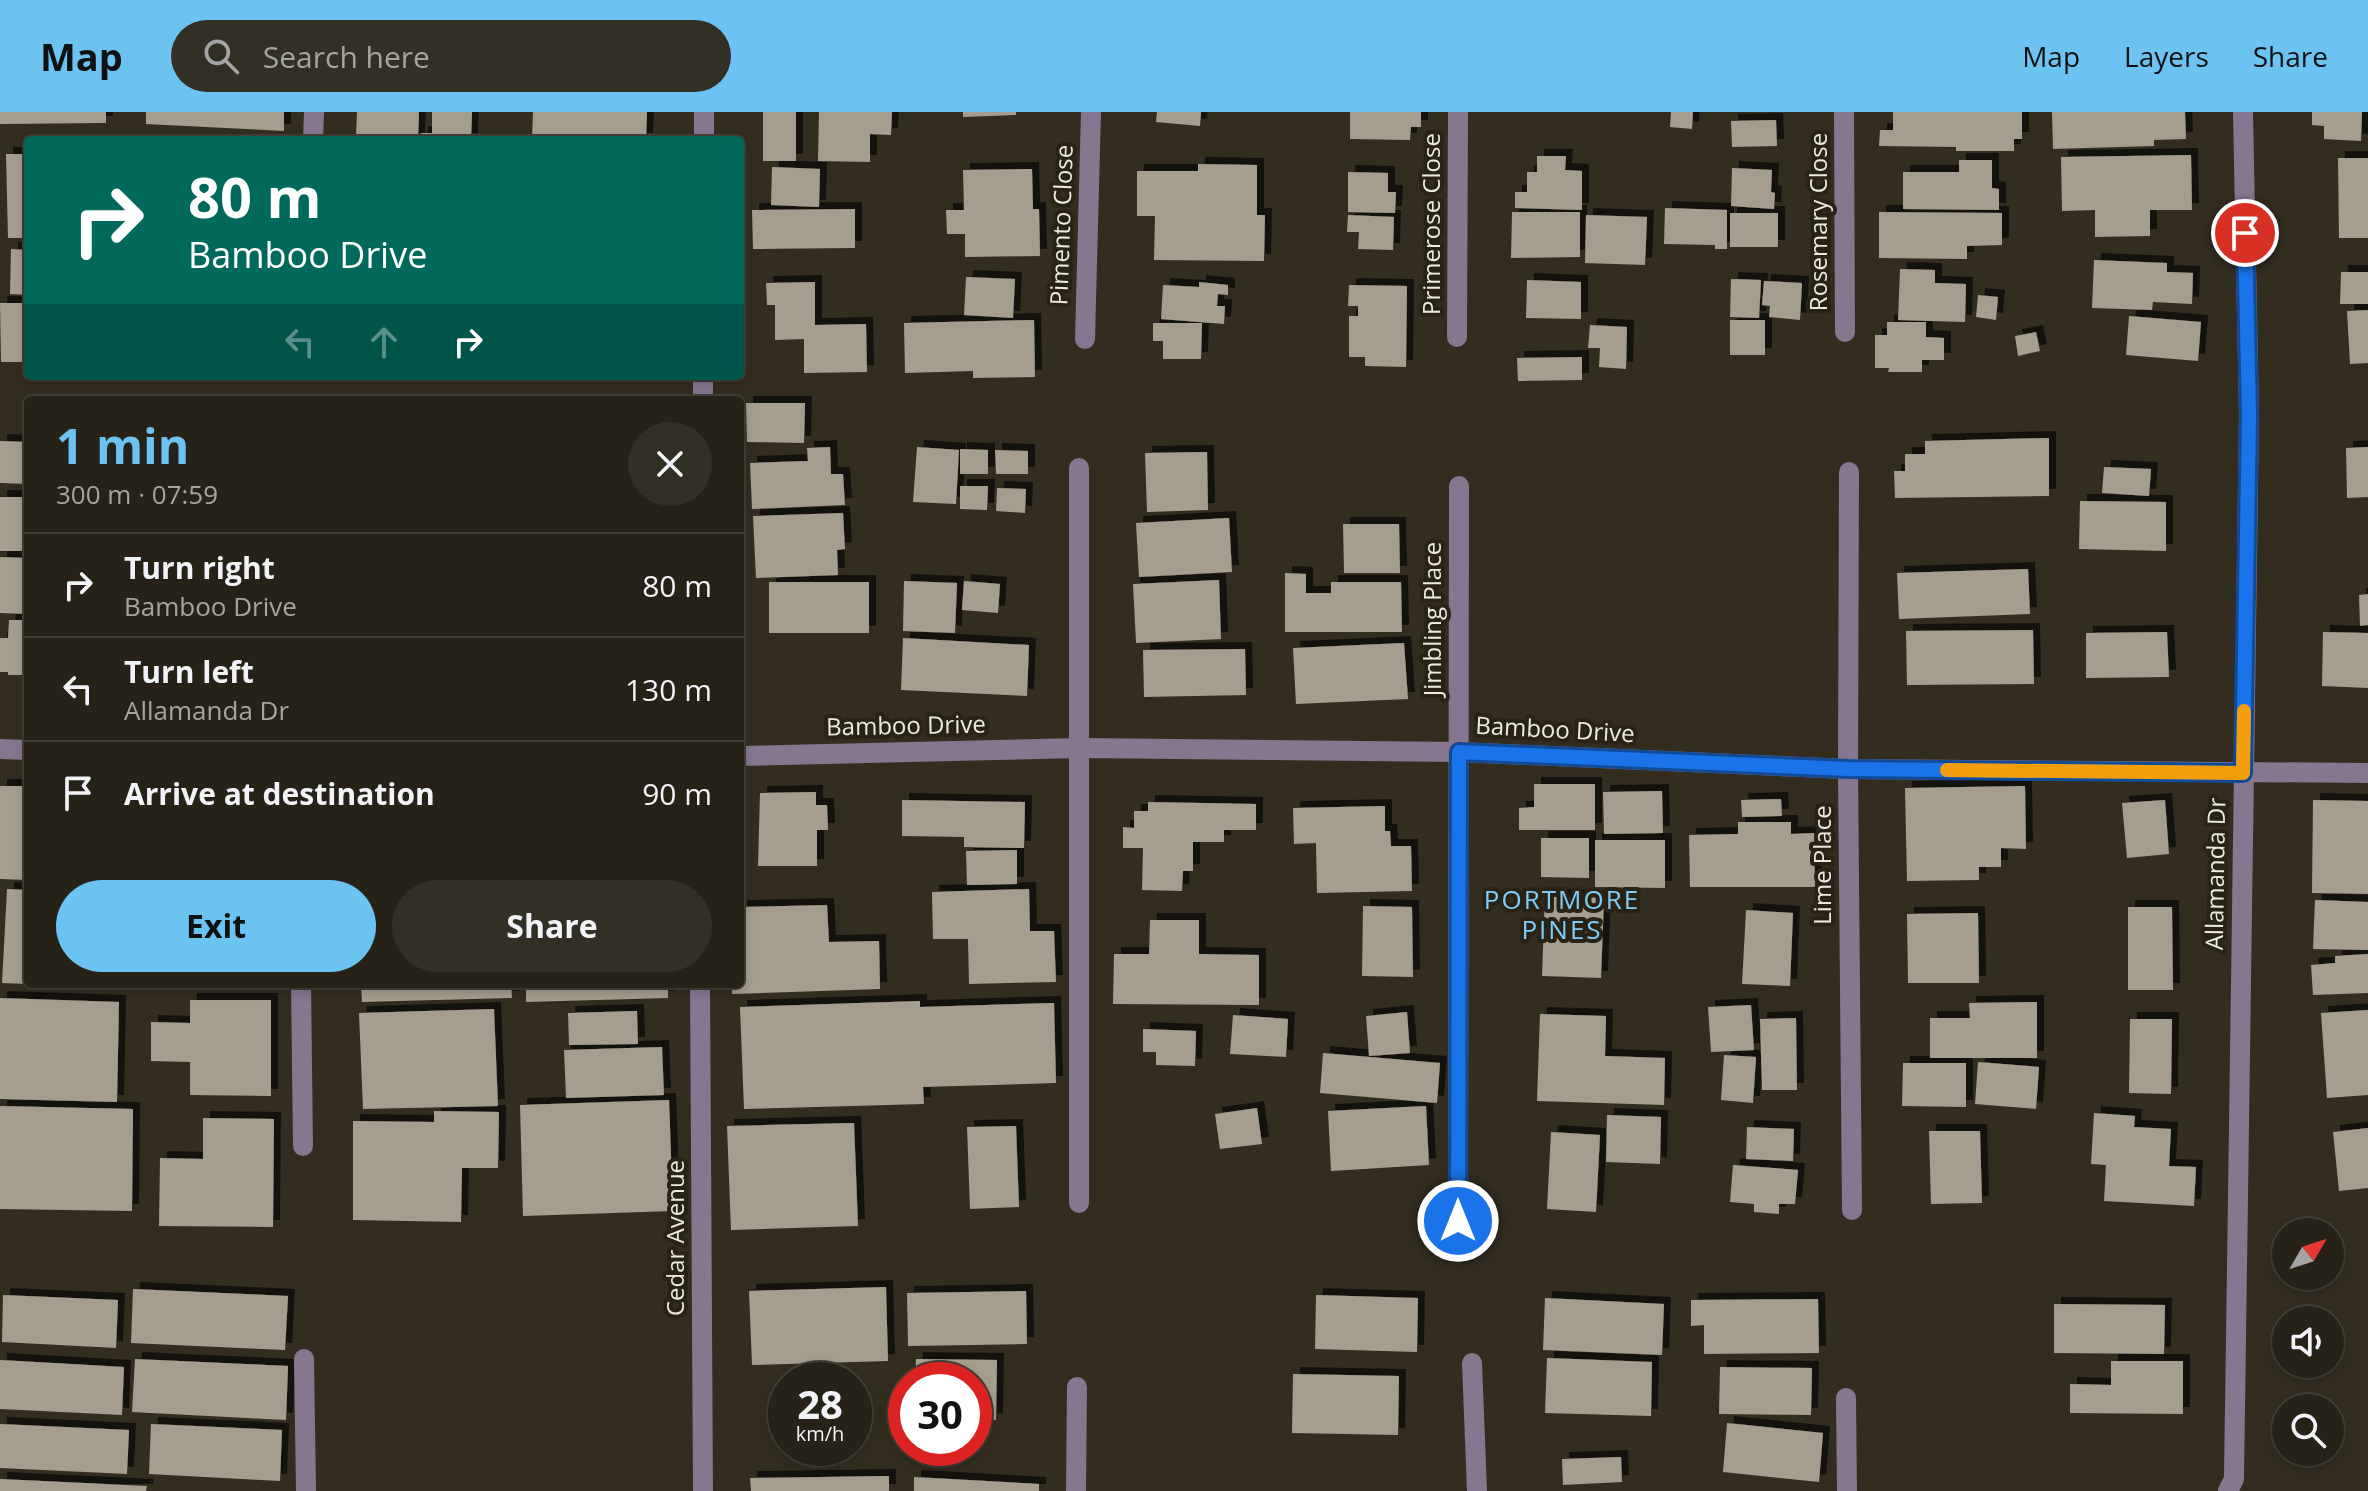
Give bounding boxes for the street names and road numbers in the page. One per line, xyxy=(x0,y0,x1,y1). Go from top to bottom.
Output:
street label: Primerose Close xyxy=(1414,133,1447,315)
street label: Rosemary Close xyxy=(1801,133,1834,311)
street label: Pimento Close xyxy=(1041,144,1080,306)
street label: Jimbling Place xyxy=(1415,542,1448,698)
street label: Bamboo Drive xyxy=(826,707,986,742)
street label: Bamboo Drive xyxy=(1475,708,1636,749)
street label: Allamanda Dr xyxy=(2197,797,2232,950)
street label: Lime Place xyxy=(1805,805,1838,925)
street label: Cedar Avenue xyxy=(658,1160,691,1316)

